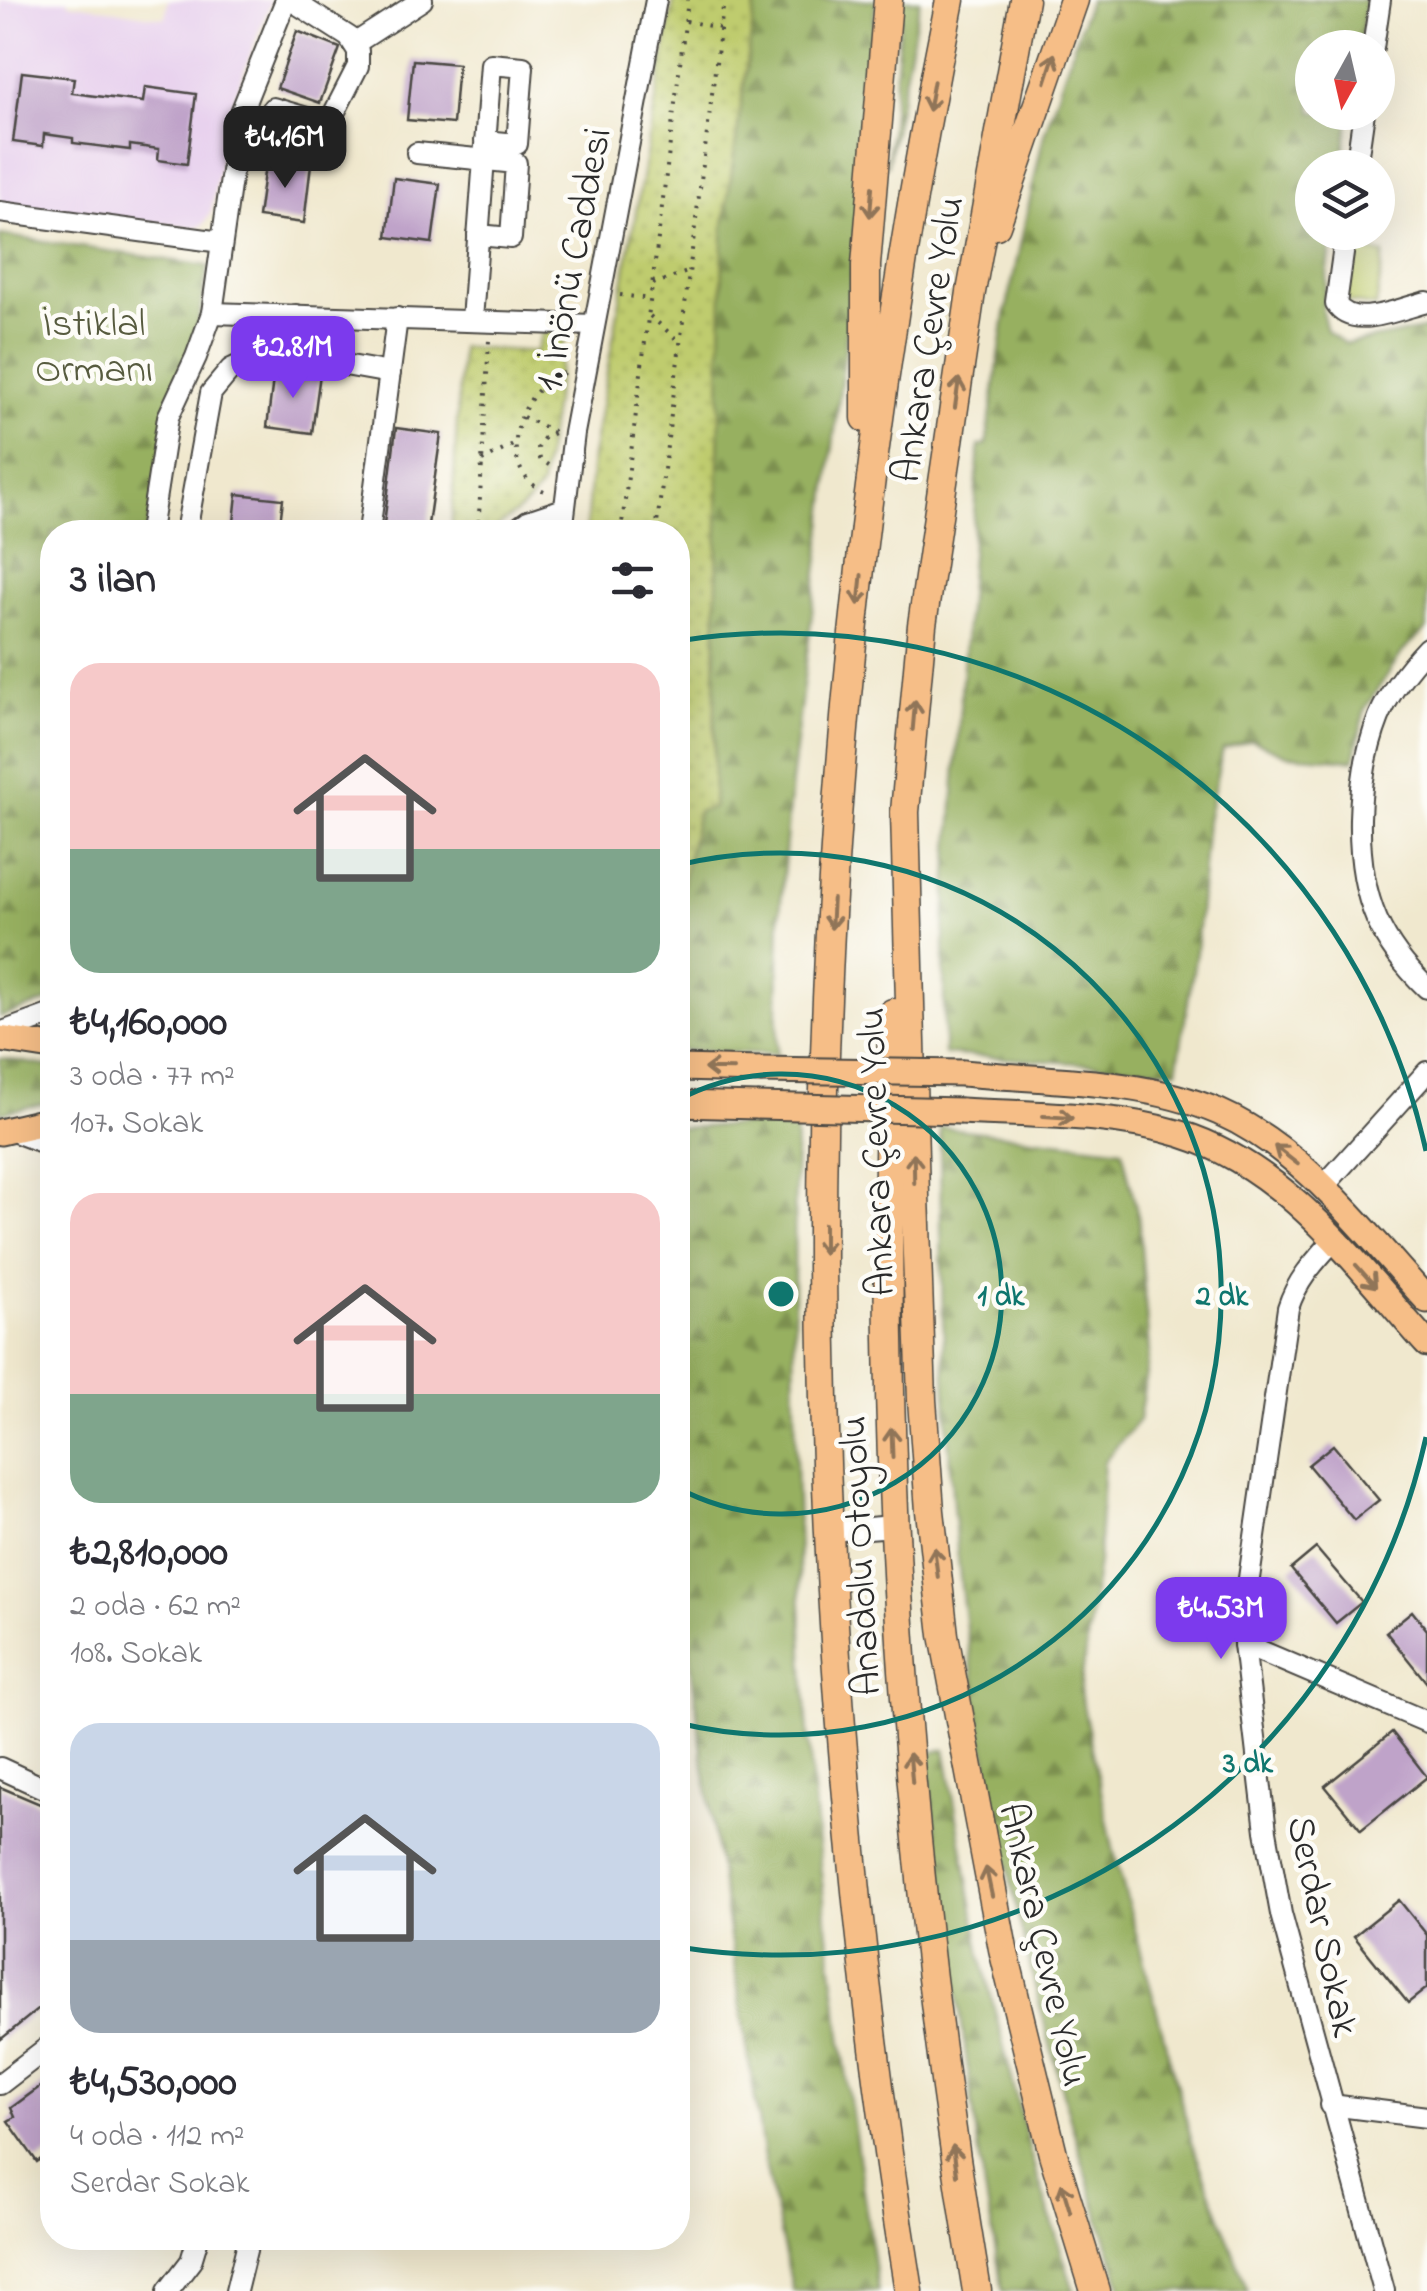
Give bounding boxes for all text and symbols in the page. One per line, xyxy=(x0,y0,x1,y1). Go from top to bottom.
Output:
north arrow xyxy=(1295,30,1395,130)
map controls xyxy=(1295,30,1395,250)
one-way arrow xyxy=(1043,53,1061,84)
one-way arrow xyxy=(921,79,940,111)
pin: ₺4.16M xyxy=(204,106,366,191)
text: ₺4.16M xyxy=(245,115,325,162)
street label: 1. İnönü Caddesi xyxy=(521,123,630,397)
button: layers xyxy=(1295,150,1395,250)
one-way arrow xyxy=(862,185,881,217)
street label: Ankara Çevre Yolu xyxy=(879,192,982,487)
park label: İstiklal Ormanı xyxy=(35,296,153,401)
pin: ₺2.81M xyxy=(212,316,374,401)
text: ₺2.81M xyxy=(253,325,333,372)
one-way arrow xyxy=(948,377,967,410)
text: 3 ilan xyxy=(70,550,156,611)
icon: filters xyxy=(605,553,660,608)
one-way arrow xyxy=(850,574,869,606)
one-way arrow xyxy=(905,699,924,731)
icon: home xyxy=(275,728,455,908)
one-way arrow xyxy=(822,898,841,930)
text: ₺4,160,000 xyxy=(70,993,227,1054)
street label: Ankara Çevre Yolu xyxy=(844,1006,913,1297)
text: 3 oda · 77 m² xyxy=(70,1054,235,1101)
one-way arrow xyxy=(703,1060,735,1079)
text: 107. Sokak xyxy=(70,1101,203,1148)
one-way arrow xyxy=(1042,1108,1074,1127)
one-way arrow xyxy=(1273,1144,1300,1165)
one-way arrow xyxy=(904,1152,924,1184)
one-way arrow xyxy=(814,1222,834,1255)
icon: home xyxy=(275,1258,455,1438)
one-way arrow xyxy=(1354,1263,1377,1288)
centre of rings xyxy=(763,1276,799,1312)
text: 1 dk xyxy=(977,1276,1025,1320)
text: 2 dk xyxy=(1195,1276,1249,1320)
street label: Anadolu Otoyolu xyxy=(826,1414,899,1697)
one-way arrow xyxy=(882,1428,901,1460)
text: ₺2,810,000 xyxy=(70,1523,228,1584)
one-way arrow xyxy=(926,1546,945,1578)
pin: ₺4.53M xyxy=(1140,1577,1302,1662)
text: 2 oda · 62 m² xyxy=(70,1584,241,1631)
text: ₺4.53M xyxy=(1178,1586,1264,1633)
text: 108. Sokak xyxy=(70,1631,202,1678)
text: 3 dk xyxy=(1222,1743,1274,1787)
one-way arrow xyxy=(901,1752,920,1784)
icon: home xyxy=(275,1788,455,1968)
street label: Ankara Çevre Yolu xyxy=(980,1797,1103,2093)
street label: Serdar Sokak xyxy=(1268,1811,1373,2043)
one-way arrow xyxy=(978,1867,997,1899)
text: ₺4,530,000 xyxy=(70,2053,237,2114)
text: 4 oda · 112 m² xyxy=(70,2114,245,2161)
one-way arrow xyxy=(946,2145,964,2177)
text: Serdar Sokak xyxy=(70,2161,250,2208)
one-way arrow xyxy=(1056,2183,1074,2214)

